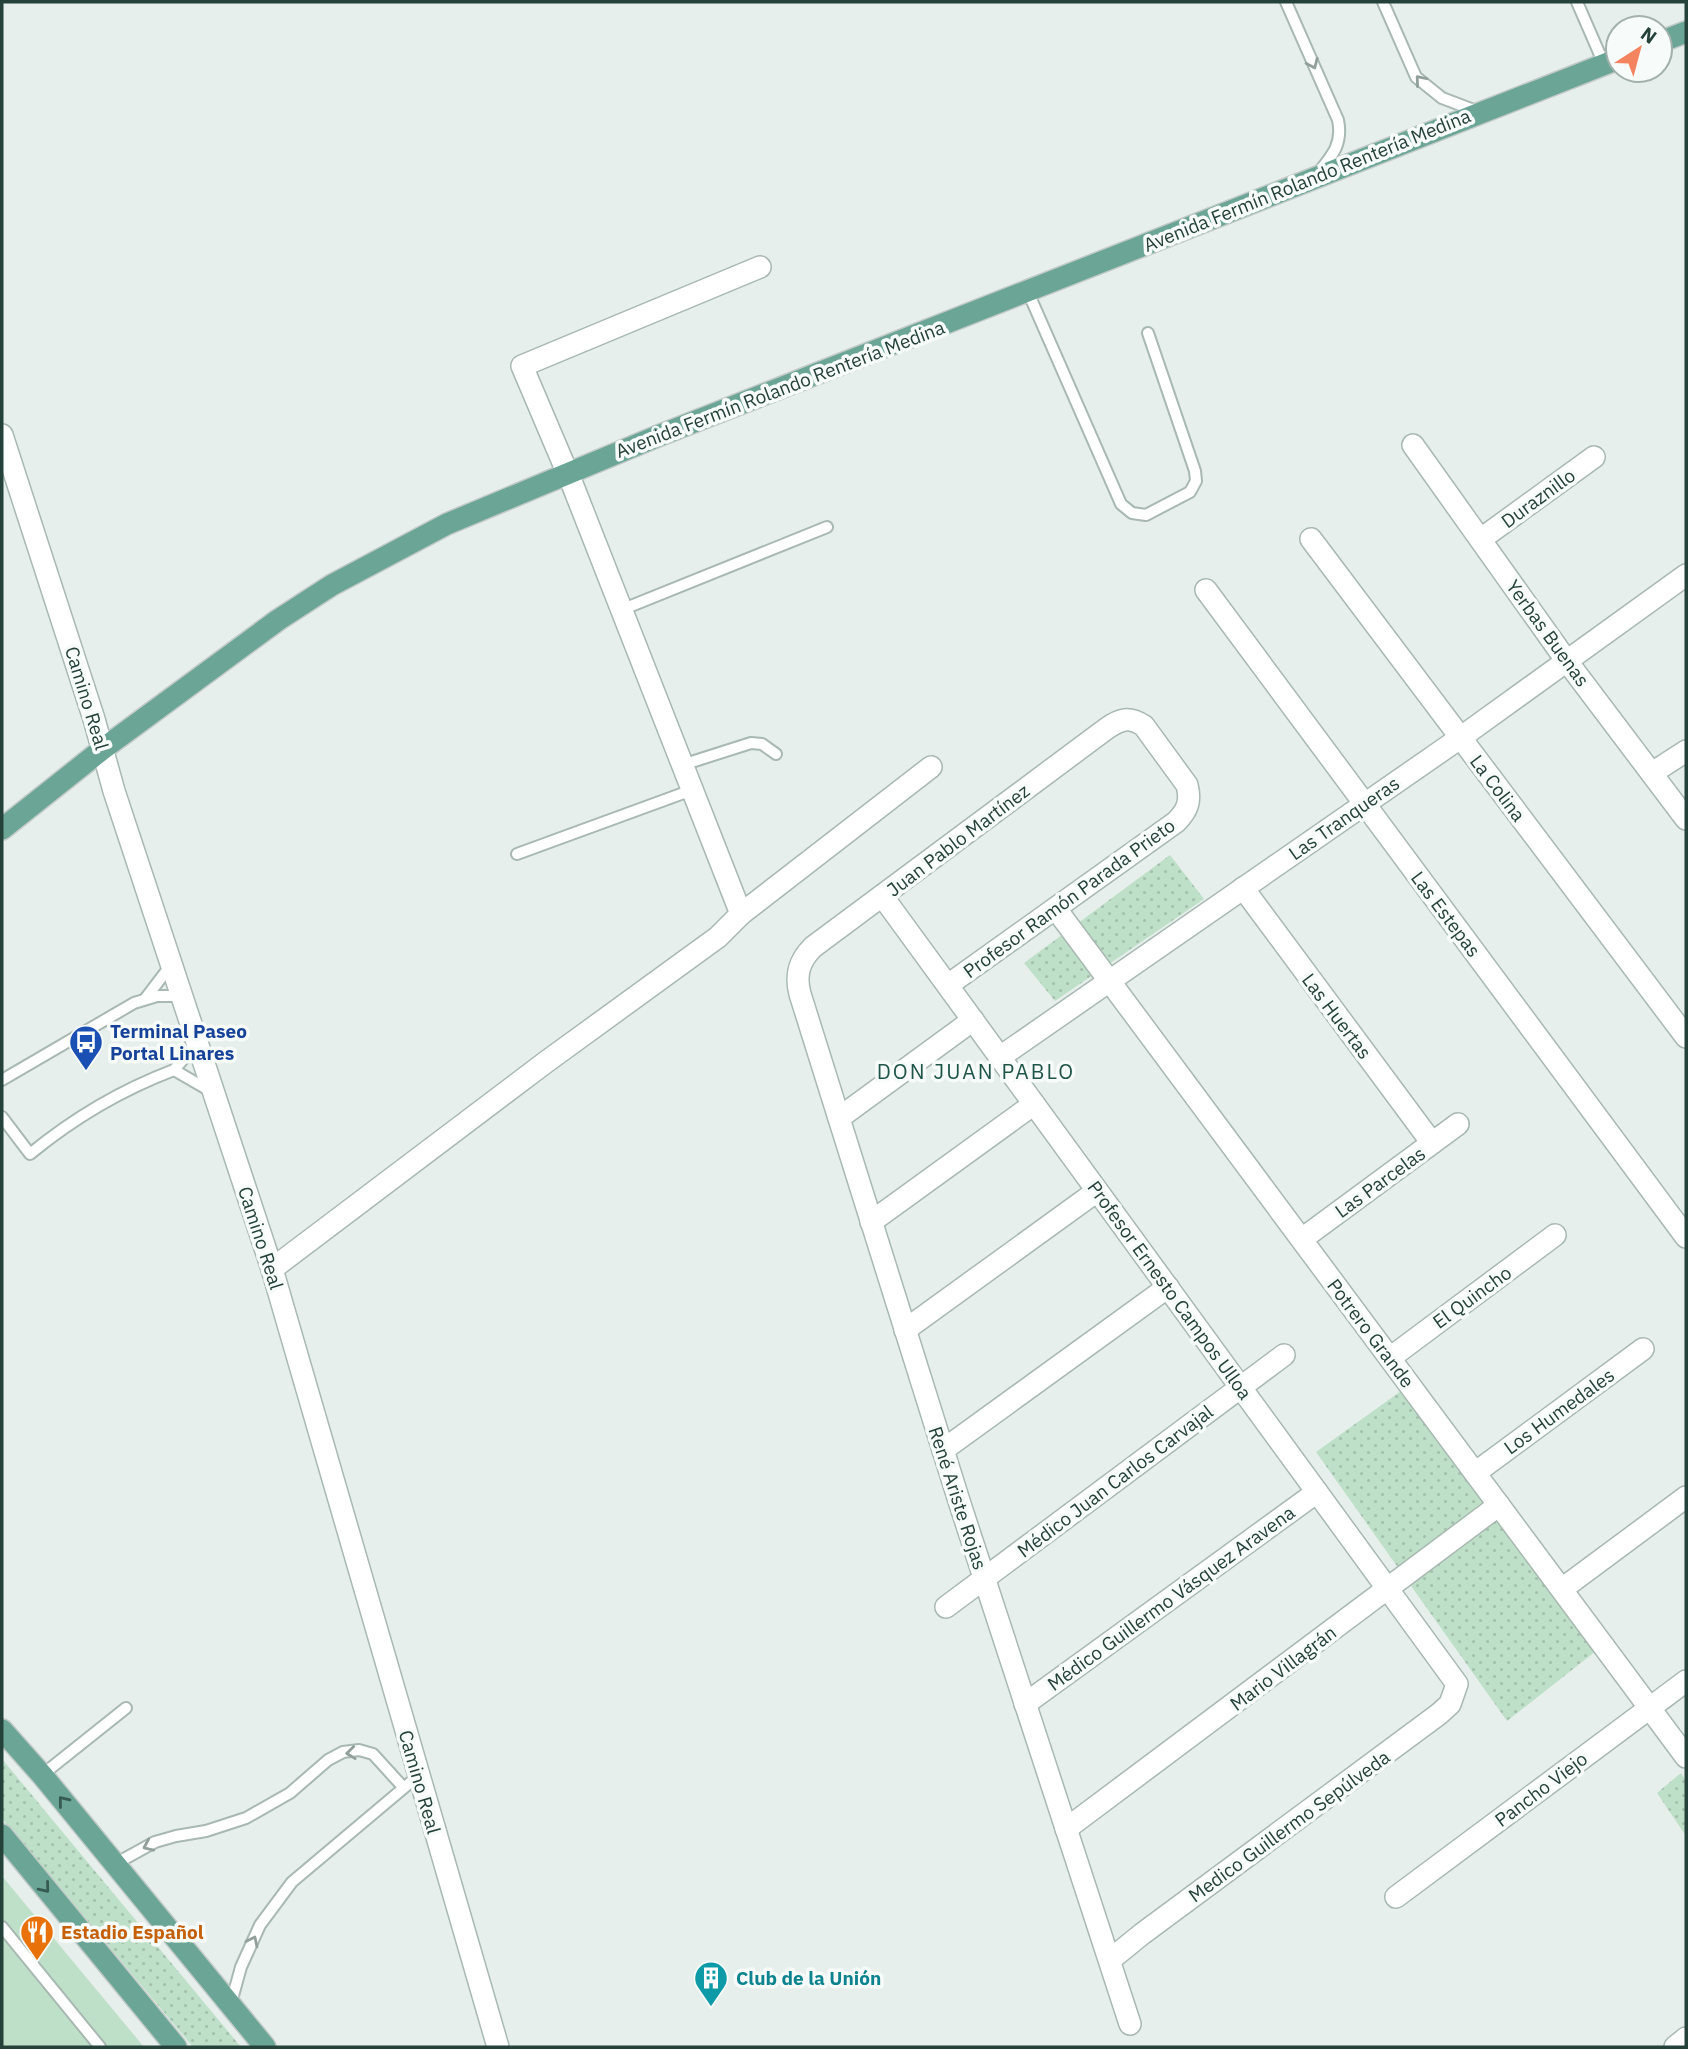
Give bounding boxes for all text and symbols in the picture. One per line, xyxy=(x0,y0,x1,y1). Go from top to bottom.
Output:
north arrow xyxy=(1604,14,1674,84)
text: N xyxy=(1636,21,1662,49)
one-way arrow xyxy=(1305,57,1319,69)
one-way arrow xyxy=(1416,75,1428,88)
street label: Avenida Fermín Rolando Rentería Medina xyxy=(1140,103,1474,257)
street label: Avenida Fermín Rolando Rentería Medina xyxy=(612,315,948,463)
street label: Duraznillo xyxy=(1496,463,1580,533)
street label: Yerbas Buenas xyxy=(1501,575,1595,691)
street label: Camino Real xyxy=(60,643,114,753)
street label: La Colina xyxy=(1465,750,1531,826)
street label: Las Tranqueras xyxy=(1284,771,1404,865)
street label: Juan Pablo Martínez xyxy=(882,778,1034,902)
street label: Profesor Ramón Parada Prieto xyxy=(958,813,1180,983)
street label: Las Estepas xyxy=(1406,866,1486,962)
street label: Las Huertas xyxy=(1297,968,1377,1064)
place label: Terminal Paseo Portal Linares xyxy=(110,1019,247,1065)
bus stop icon: Terminal Paseo Portal Linares xyxy=(67,1023,105,1072)
district label: DON JUAN PABLO xyxy=(877,1057,1075,1085)
street label: Las Parcelas xyxy=(1330,1141,1430,1223)
street label: Profesor Ernesto Campos Ulloa xyxy=(1083,1176,1257,1404)
street label: Camino Real xyxy=(233,1183,289,1293)
street label: El Quincho xyxy=(1428,1260,1516,1334)
street label: Potrero Grande xyxy=(1322,1274,1420,1392)
street label: Los Humedales xyxy=(1499,1363,1619,1459)
street label: Médico Juan Carlos Carvajal xyxy=(1012,1399,1218,1563)
street label: René Ariste Rojas xyxy=(924,1423,992,1573)
street label: Médico Guillermo Vásquez Aravena xyxy=(1043,1500,1299,1696)
street label: Mario Villagrán xyxy=(1225,1620,1341,1716)
street label: Camino Real xyxy=(394,1727,446,1837)
one-way arrow xyxy=(345,1745,356,1760)
street label: Medico Guillermo Sepúlveda xyxy=(1184,1745,1394,1907)
street label: Pancho Viejo xyxy=(1490,1746,1592,1832)
one-way arrow xyxy=(59,1796,72,1808)
one-way arrow xyxy=(143,1838,155,1852)
one-way arrow xyxy=(37,1880,49,1893)
restaurant icon: Estadio Español xyxy=(18,1913,56,1962)
place label: Estadio Español xyxy=(61,1920,204,1944)
one-way arrow xyxy=(244,1936,258,1948)
building icon: Club de la Unión xyxy=(692,1959,730,2008)
place label: Club de la Unión xyxy=(736,1966,881,1990)

